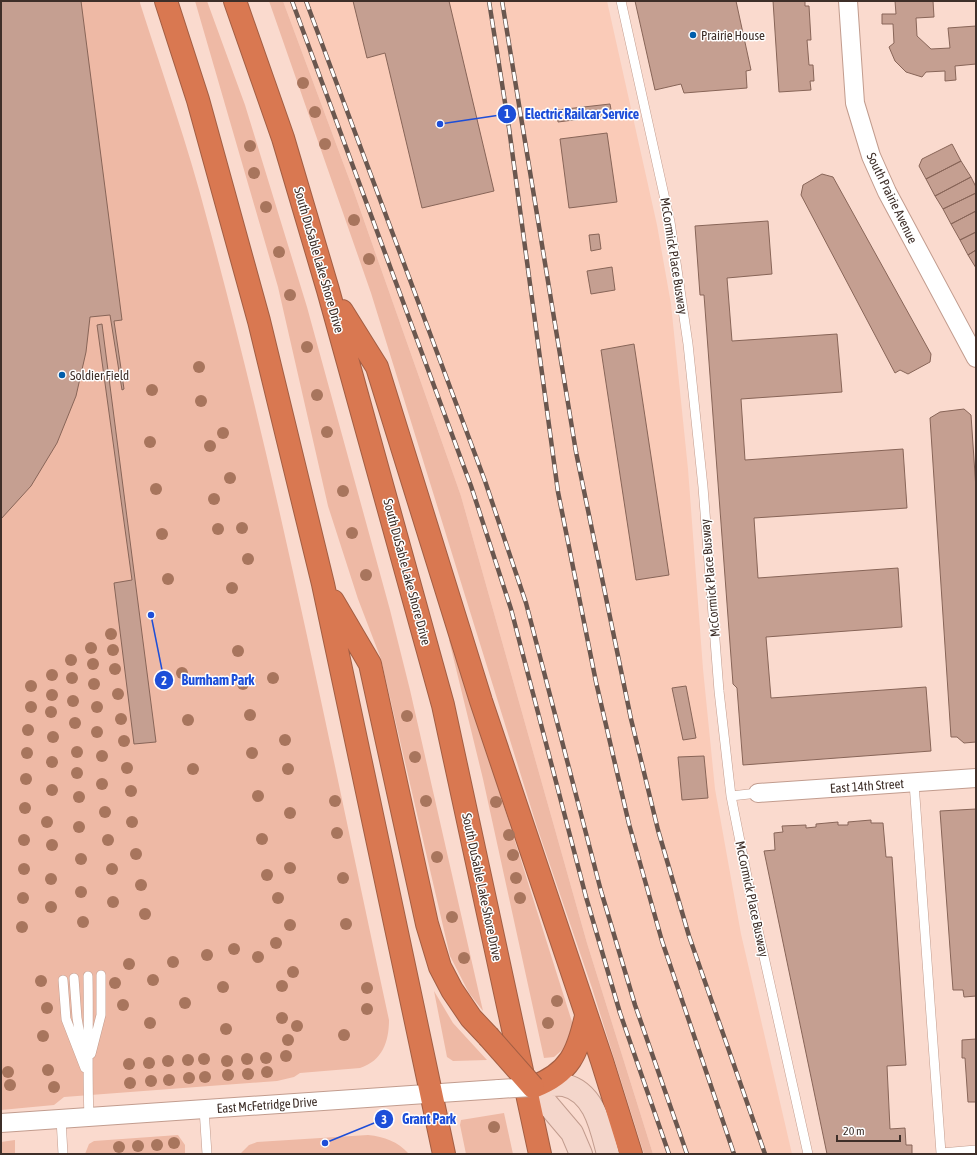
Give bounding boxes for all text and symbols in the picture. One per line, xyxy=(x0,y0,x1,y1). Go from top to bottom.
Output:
place label: Prairie House xyxy=(701,28,765,43)
marker: Prairie House xyxy=(688,30,698,40)
callout: Electric Railcar Service xyxy=(497,101,648,127)
text: Electric Railcar Service xyxy=(525,106,639,122)
text: 1 xyxy=(504,107,510,121)
street label: South Prairie Avenue xyxy=(864,150,921,246)
street label: South DuSable Lake Shore Drive xyxy=(291,185,347,335)
street label: McCormick Place Busway xyxy=(657,196,691,316)
place label: Soldier Field xyxy=(70,368,129,383)
marker: Soldier Field xyxy=(57,370,67,380)
street label: South DuSable Lake Shore Drive xyxy=(380,497,434,647)
street label: McCormick Place Busway xyxy=(697,518,723,638)
callout: Burnham Park xyxy=(154,667,263,693)
text: Burnham Park xyxy=(182,672,255,688)
text: 2 xyxy=(161,674,167,688)
street label: East 14th Street xyxy=(829,776,905,796)
street label: South DuSable Lake Shore Drive xyxy=(459,812,505,962)
street label: McCormick Place Busway xyxy=(732,840,772,959)
street label: East McFetridge Drive xyxy=(216,1094,318,1116)
callout: Grant Park xyxy=(374,1106,464,1132)
text: Grant Park xyxy=(402,1111,457,1127)
text: 3 xyxy=(381,1113,387,1127)
scale bar xyxy=(837,1117,900,1143)
text: 20 m xyxy=(843,1124,865,1138)

